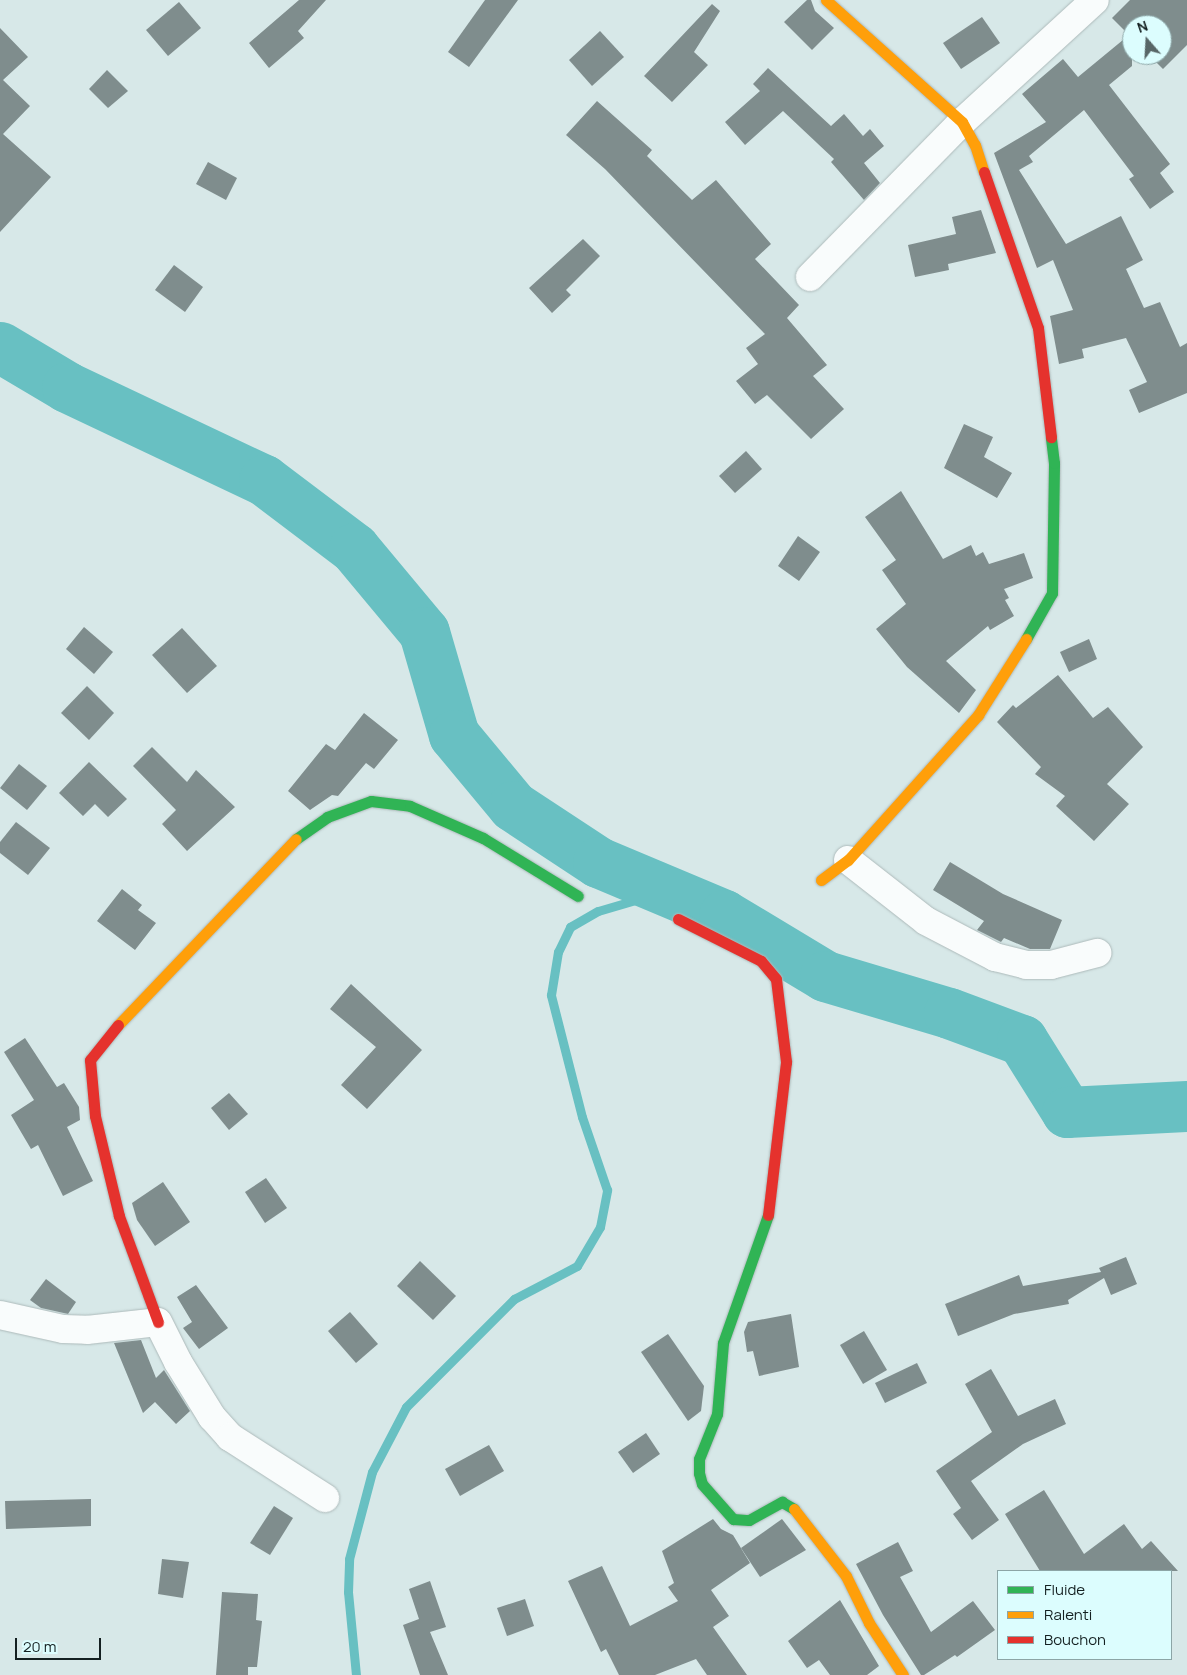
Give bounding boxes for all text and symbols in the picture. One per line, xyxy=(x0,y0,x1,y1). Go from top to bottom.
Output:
north arrow xyxy=(1122,15,1172,65)
text: N xyxy=(1134,16,1150,37)
legend xyxy=(997,1570,1172,1660)
text: Fluide xyxy=(1044,1579,1085,1600)
text: Ralenti xyxy=(1044,1604,1092,1625)
scale bar xyxy=(18,1628,104,1660)
text: Bouchon xyxy=(1044,1629,1106,1650)
text: 20 m xyxy=(23,1636,56,1657)

